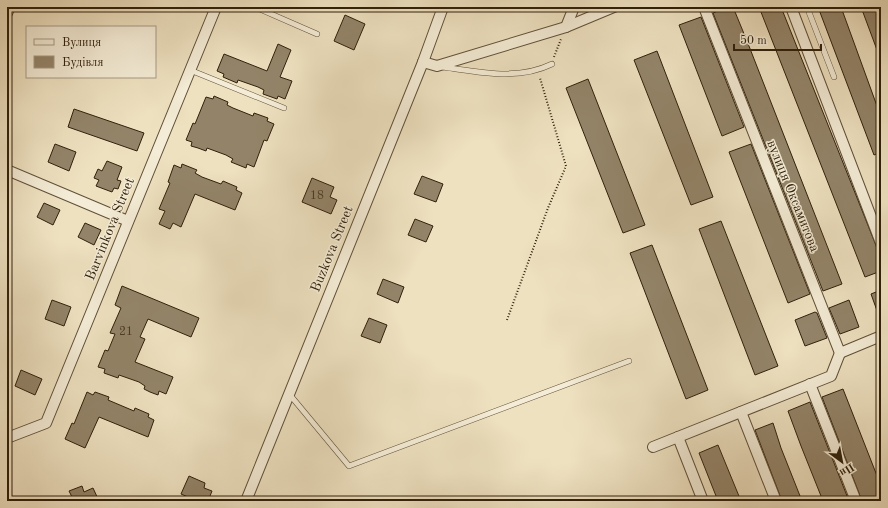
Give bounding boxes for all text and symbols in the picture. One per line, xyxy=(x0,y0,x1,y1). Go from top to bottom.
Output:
legend xyxy=(26,26,156,78)
scale bar xyxy=(734,26,821,52)
text: 50 m xyxy=(740,34,767,47)
text: Вулиця xyxy=(62,37,101,49)
text: Будівля xyxy=(62,56,104,69)
street label: вулиця Оксамитова xyxy=(764,138,822,254)
street label: Barvinkova Street xyxy=(83,175,137,282)
house number: 18 xyxy=(310,190,324,202)
street label: Buzkova Street xyxy=(308,204,356,294)
house number: 21 xyxy=(119,326,133,338)
north arrow xyxy=(822,442,862,482)
text: Пн xyxy=(837,461,856,478)

